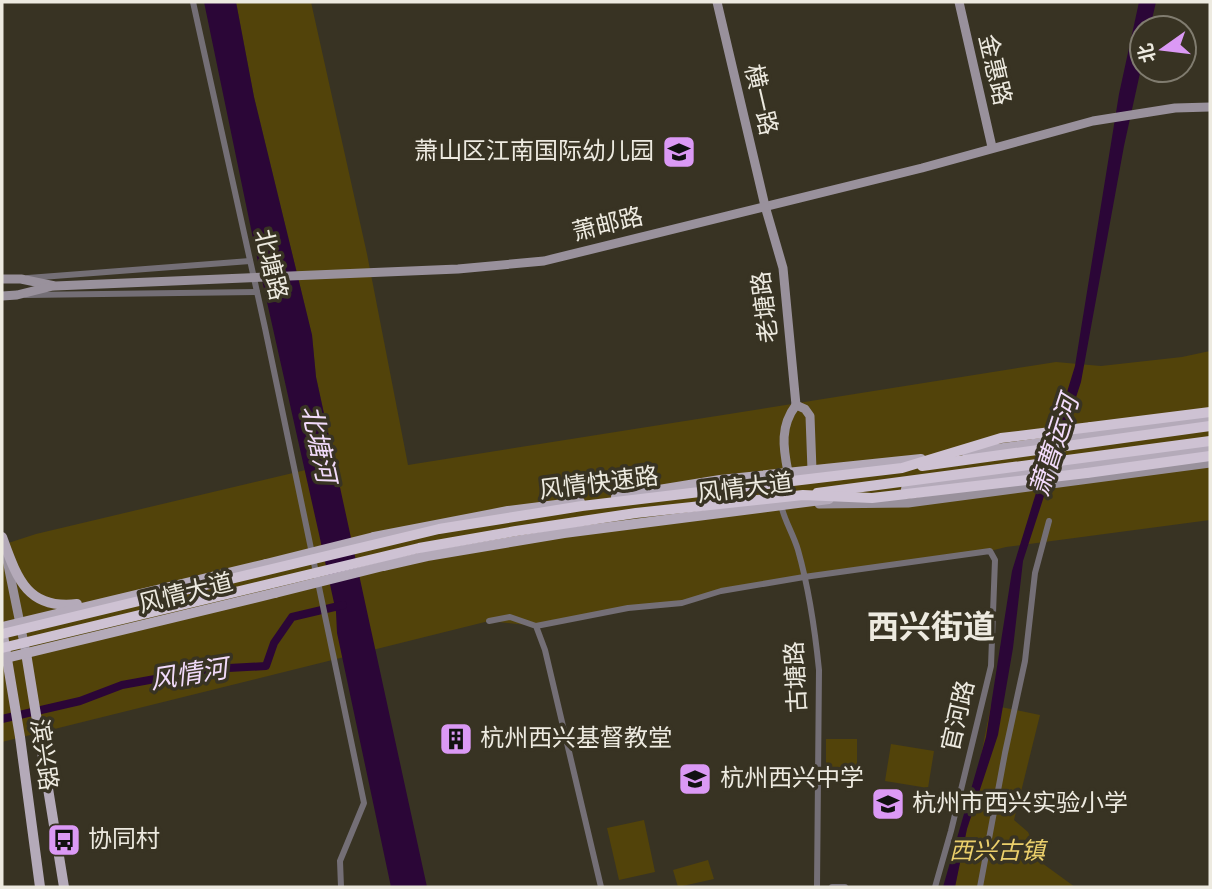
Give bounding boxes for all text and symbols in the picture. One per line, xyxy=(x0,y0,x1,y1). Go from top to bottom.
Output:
north arrow xyxy=(1128,14,1198,84)
street label: 金惠路 xyxy=(968,31,1020,109)
text: 北 xyxy=(1132,40,1164,65)
street label: 横一路 xyxy=(734,61,786,139)
school or university icon: 萧山区江南国际幼儿园 xyxy=(660,133,698,171)
place label: 萧山区江南国际幼儿园 xyxy=(414,134,654,170)
street label: 萧邮路 xyxy=(569,199,647,251)
street label: 北塘路 xyxy=(244,226,296,304)
street label: 老塘路 xyxy=(744,269,788,345)
water label: 萧曹运河 xyxy=(1020,386,1092,502)
water label: 北塘河 xyxy=(290,402,347,491)
street label: 风情快速路 xyxy=(537,459,661,509)
street label: 风情大道 xyxy=(695,465,795,513)
street label: 风情大道 xyxy=(135,565,237,623)
district label: 西兴街道 xyxy=(867,604,995,653)
street label: 古塘路 xyxy=(777,640,817,714)
water label: 风情河 xyxy=(147,648,236,701)
street label: 官河路 xyxy=(933,677,985,755)
street label: 滨兴路 xyxy=(20,717,66,793)
building icon: 杭州西兴基督教堂 xyxy=(437,720,475,758)
place label: 杭州西兴基督教堂 xyxy=(480,721,672,757)
school or university icon: 杭州西兴中学 xyxy=(676,760,714,798)
place label: 杭州西兴中学 xyxy=(720,761,864,797)
school or university icon: 杭州市西兴实验小学 xyxy=(869,785,907,823)
place label: 杭州市西兴实验小学 xyxy=(912,786,1128,822)
bus stop icon: 协同村 xyxy=(45,821,83,859)
place label: 协同村 xyxy=(88,822,160,858)
park label: 西兴古镇 xyxy=(949,834,1048,870)

